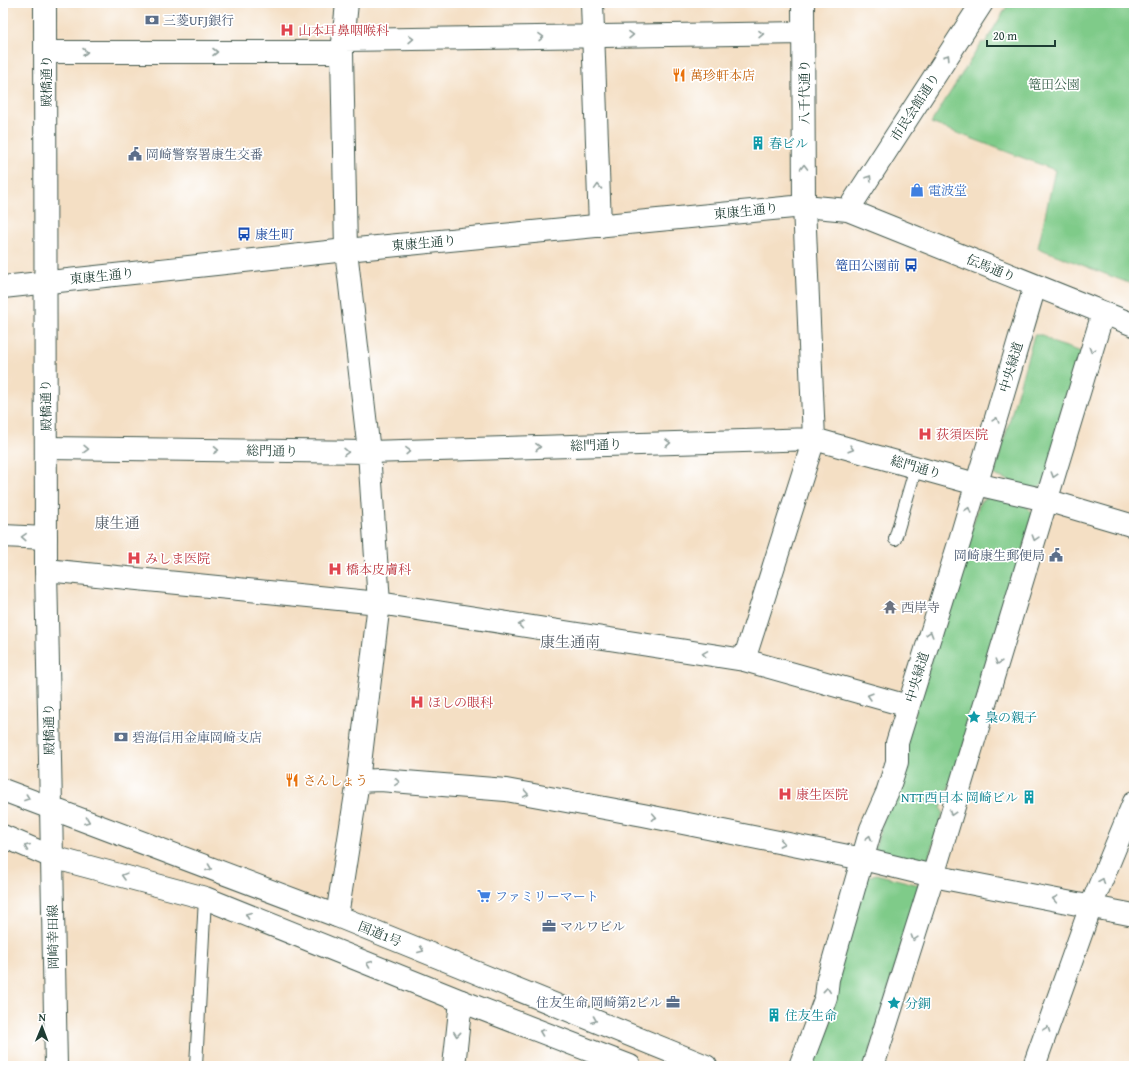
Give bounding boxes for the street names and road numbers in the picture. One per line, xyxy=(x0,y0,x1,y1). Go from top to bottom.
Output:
street label: 殿橋通り xyxy=(37,55,56,107)
street label: 八千代通り xyxy=(795,59,814,125)
street label: 市民会館通り xyxy=(886,69,944,145)
street label: 東康生通り xyxy=(713,198,779,224)
street label: 東康生通り xyxy=(391,231,457,255)
street label: 伝馬通り xyxy=(963,249,1019,287)
street label: 東康生通り xyxy=(69,263,135,289)
street label: 中央緑道 xyxy=(994,339,1028,395)
street label: 殿橋通り xyxy=(36,379,56,431)
street label: 総門通り xyxy=(570,435,622,455)
street label: 総門通り xyxy=(246,441,298,461)
street label: 総門通り xyxy=(888,451,944,483)
street label: 中央緑道 xyxy=(900,649,934,705)
street label: 殿橋通り xyxy=(39,703,59,755)
street label: 岡崎幸田線 xyxy=(43,904,63,970)
street label: 国道1号 xyxy=(355,917,405,951)

